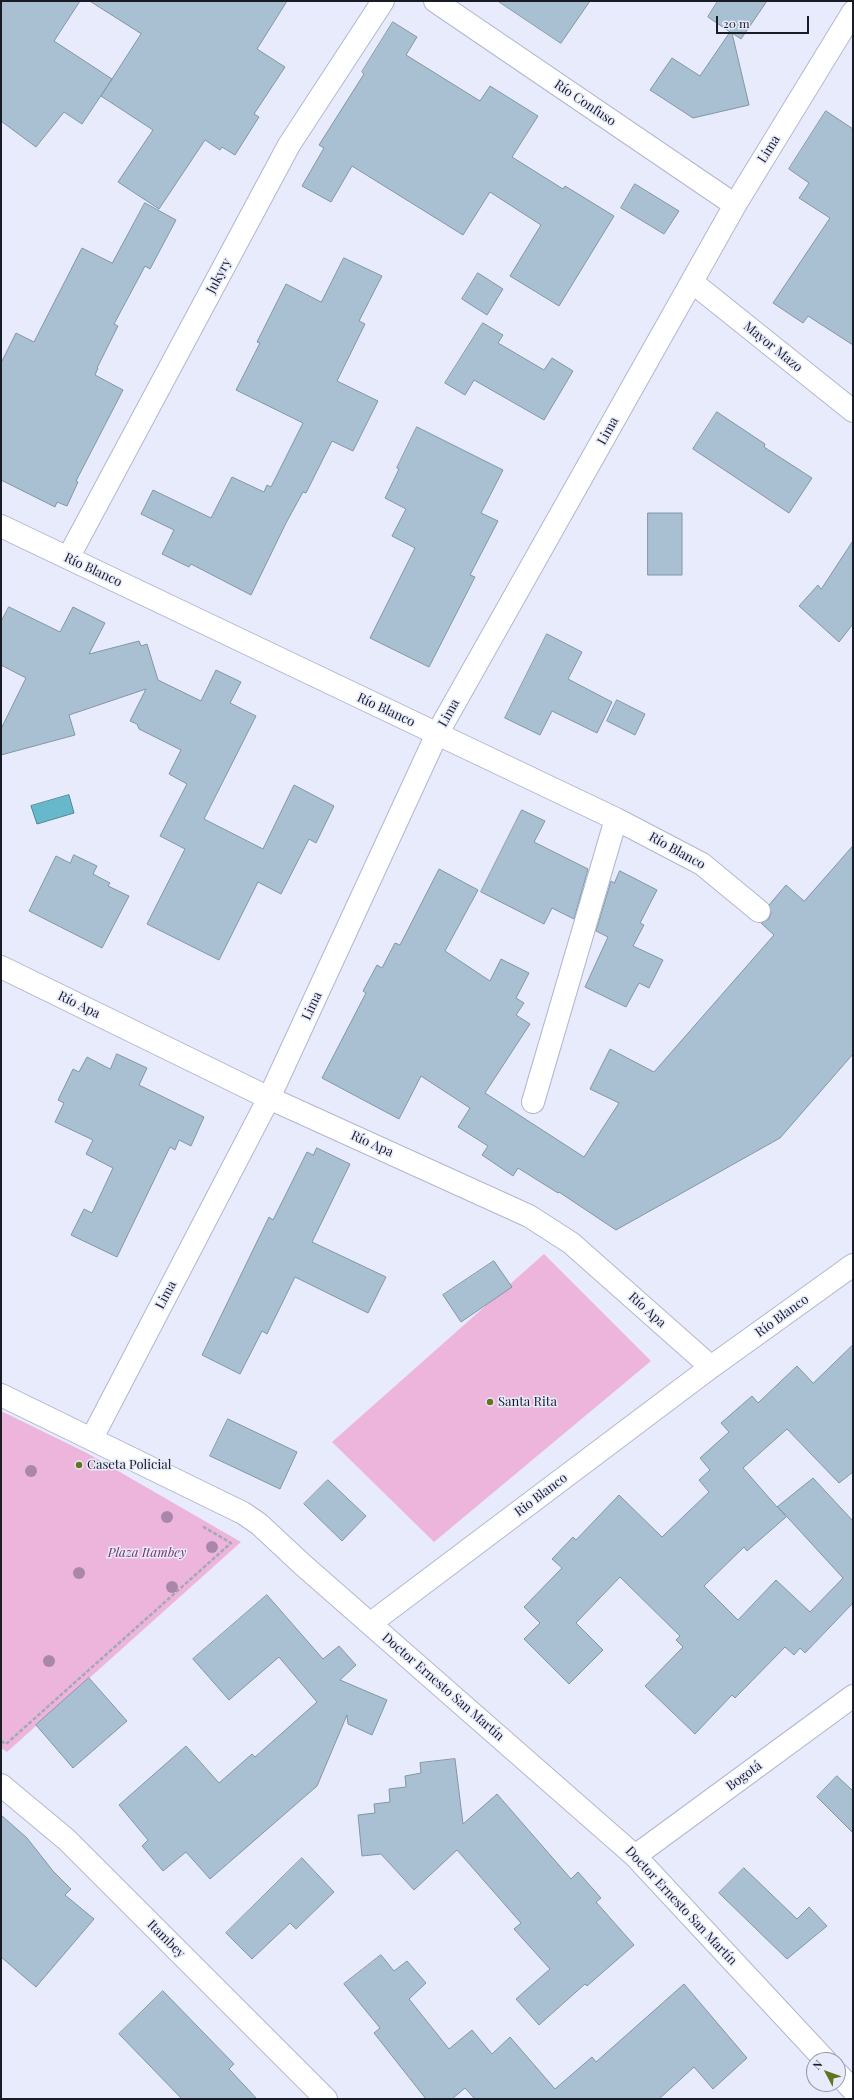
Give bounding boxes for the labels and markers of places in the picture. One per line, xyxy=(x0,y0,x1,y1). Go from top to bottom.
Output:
place label: Santa Rita xyxy=(498,1394,557,1410)
marker: Santa Rita xyxy=(485,1397,495,1407)
place label: Caseta Policial xyxy=(87,1457,171,1473)
marker: Caseta Policial xyxy=(74,1460,84,1470)

